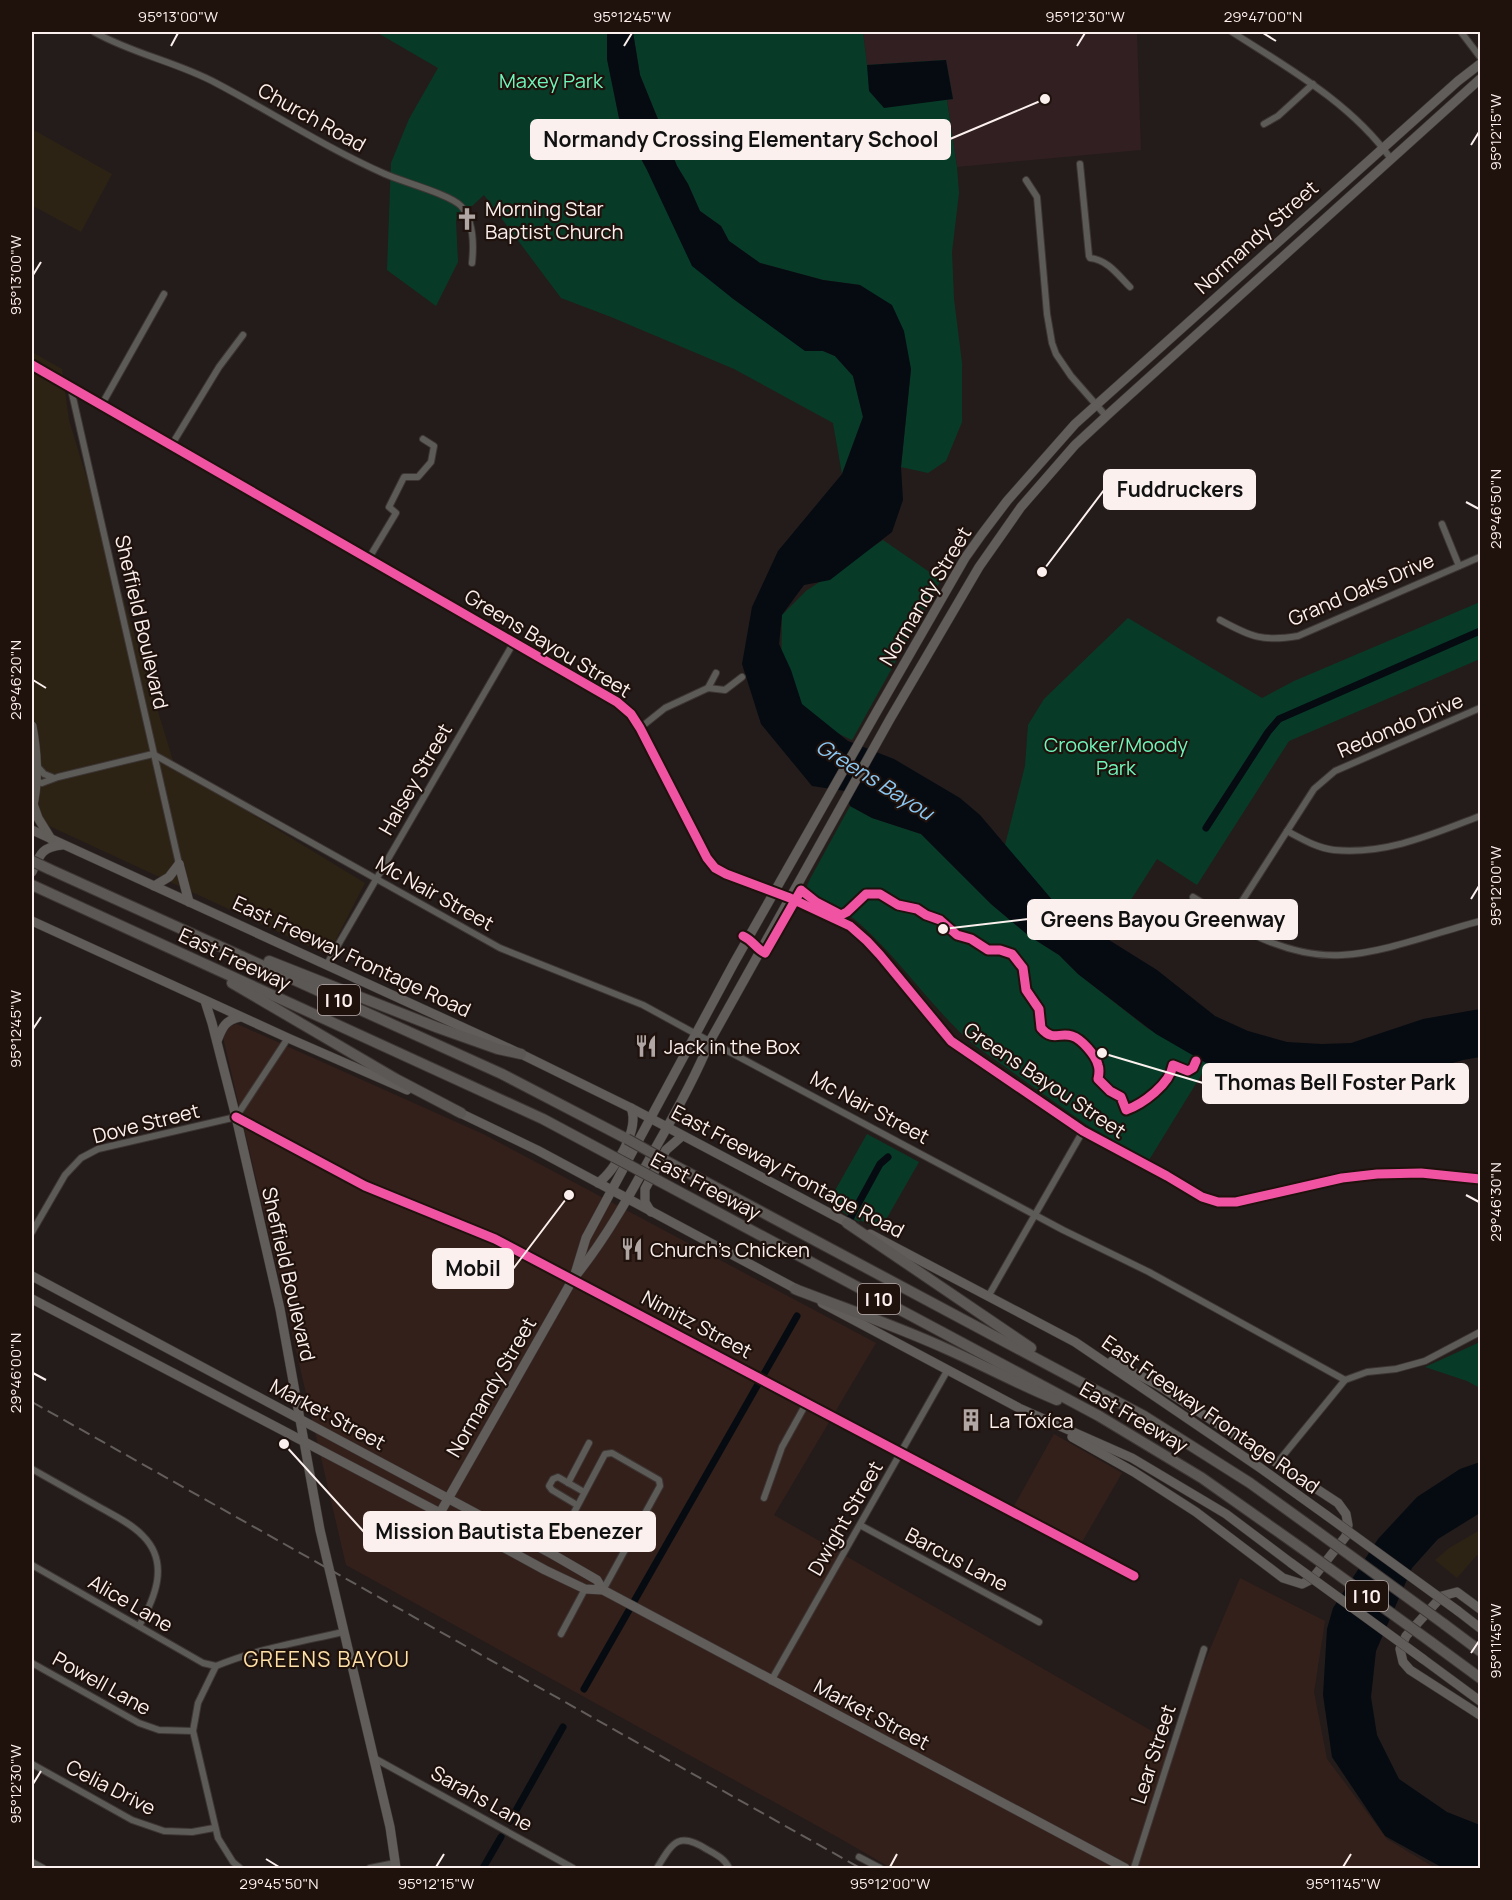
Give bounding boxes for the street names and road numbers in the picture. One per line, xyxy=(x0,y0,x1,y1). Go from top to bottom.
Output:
street label: Church Road xyxy=(253,76,371,158)
street label: Normandy Street xyxy=(1188,174,1324,300)
street label: Normandy Street xyxy=(873,521,977,671)
street label: Sheffield Boulevard xyxy=(109,532,175,712)
street label: Grand Oaks Drive xyxy=(1284,546,1438,632)
street label: Greens Bayou Street xyxy=(460,583,636,703)
street label: Redondo Drive xyxy=(1333,686,1467,764)
street label: Halsey Street xyxy=(372,718,458,840)
street label: Mc Nair Street xyxy=(371,849,499,937)
street label: East Freeway Frontage Road xyxy=(229,890,475,1022)
street label: East Freeway xyxy=(175,923,295,995)
road number: I 10 xyxy=(318,985,360,1015)
street label: Greens Bayou Street xyxy=(959,1016,1131,1144)
street label: Mc Nair Street xyxy=(806,1064,934,1150)
street label: Dove Street xyxy=(90,1097,202,1149)
street label: East Freeway Frontage Road xyxy=(668,1099,908,1243)
street label: East Freeway xyxy=(647,1147,765,1225)
street label: Sheffield Boulevard xyxy=(256,1184,322,1364)
street label: Nimitz Street xyxy=(637,1284,757,1364)
road number: I 10 xyxy=(858,1284,900,1314)
street label: Normandy Street xyxy=(440,1312,542,1462)
street label: East Freeway Frontage Road xyxy=(1098,1330,1324,1498)
street label: Market Street xyxy=(265,1372,391,1456)
street label: East Freeway xyxy=(1076,1376,1192,1458)
street label: Dwight Street xyxy=(801,1456,889,1580)
street label: Barcus Lane xyxy=(901,1521,1013,1597)
street label: Alice Lane xyxy=(84,1568,178,1638)
road number: I 10 xyxy=(1346,1581,1388,1611)
street label: Powell Lane xyxy=(48,1645,156,1721)
street label: Market Street xyxy=(809,1672,935,1756)
street label: Lear Street xyxy=(1124,1701,1182,1807)
street label: Celia Drive xyxy=(62,1753,160,1821)
street label: Sarahs Lane xyxy=(426,1759,538,1837)

